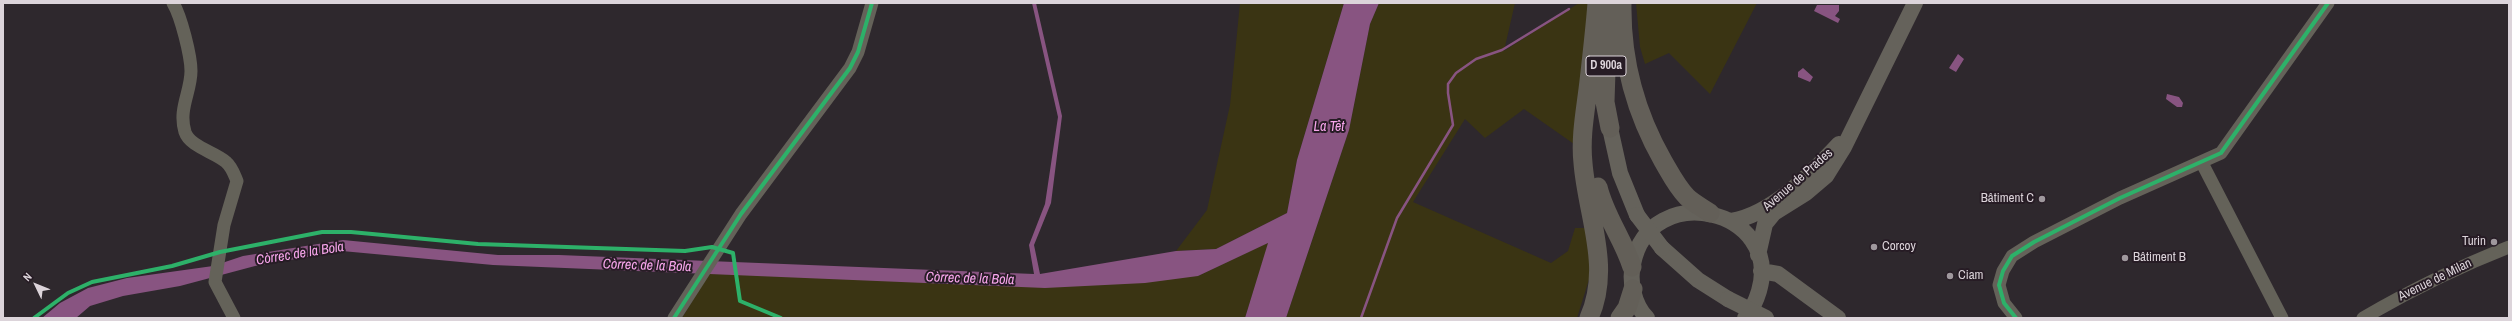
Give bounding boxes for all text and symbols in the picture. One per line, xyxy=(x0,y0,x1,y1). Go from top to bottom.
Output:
road number: D 900a xyxy=(1586,56,1626,76)
water label: La Têt xyxy=(1314,119,1344,135)
street label: Avenue de Prades xyxy=(1760,145,1836,215)
place label: Bâtiment C xyxy=(1981,191,2034,207)
marker: Bâtiment C xyxy=(2037,194,2047,204)
place label: Turin xyxy=(2462,234,2486,250)
marker: Turin xyxy=(2489,237,2499,247)
water label: Còrrec de la Bola xyxy=(255,239,345,269)
place label: Corcoy xyxy=(1882,239,1916,255)
marker: Corcoy xyxy=(1869,242,1879,252)
place label: Bâtiment B xyxy=(2133,250,2186,266)
marker: Bâtiment B xyxy=(2120,253,2130,263)
street label: Avenue de Milan xyxy=(2396,255,2474,305)
water label: Còrrec de la Bola xyxy=(602,256,692,276)
north arrow xyxy=(16,265,56,305)
place label: Ciam xyxy=(1958,268,1983,284)
water label: Còrrec de la Bola xyxy=(925,269,1015,289)
text: N xyxy=(20,270,35,284)
marker: Ciam xyxy=(1945,271,1955,281)

